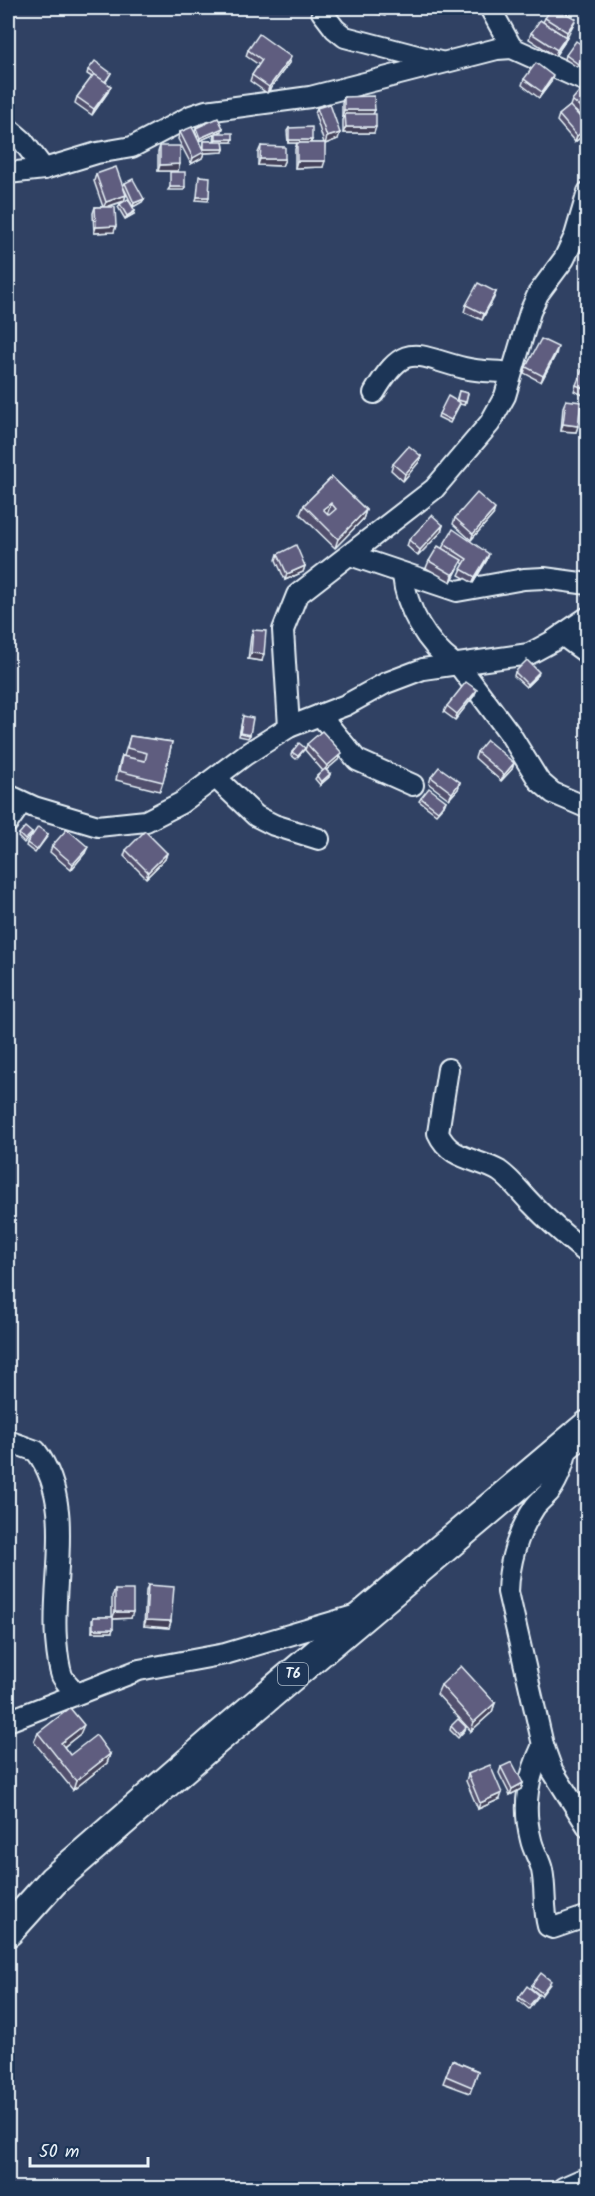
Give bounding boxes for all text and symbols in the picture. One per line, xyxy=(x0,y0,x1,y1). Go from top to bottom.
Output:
road number: T6 xyxy=(278,1663,308,1685)
scale bar xyxy=(30,2130,148,2168)
text: 50 m xyxy=(39,2138,79,2167)

